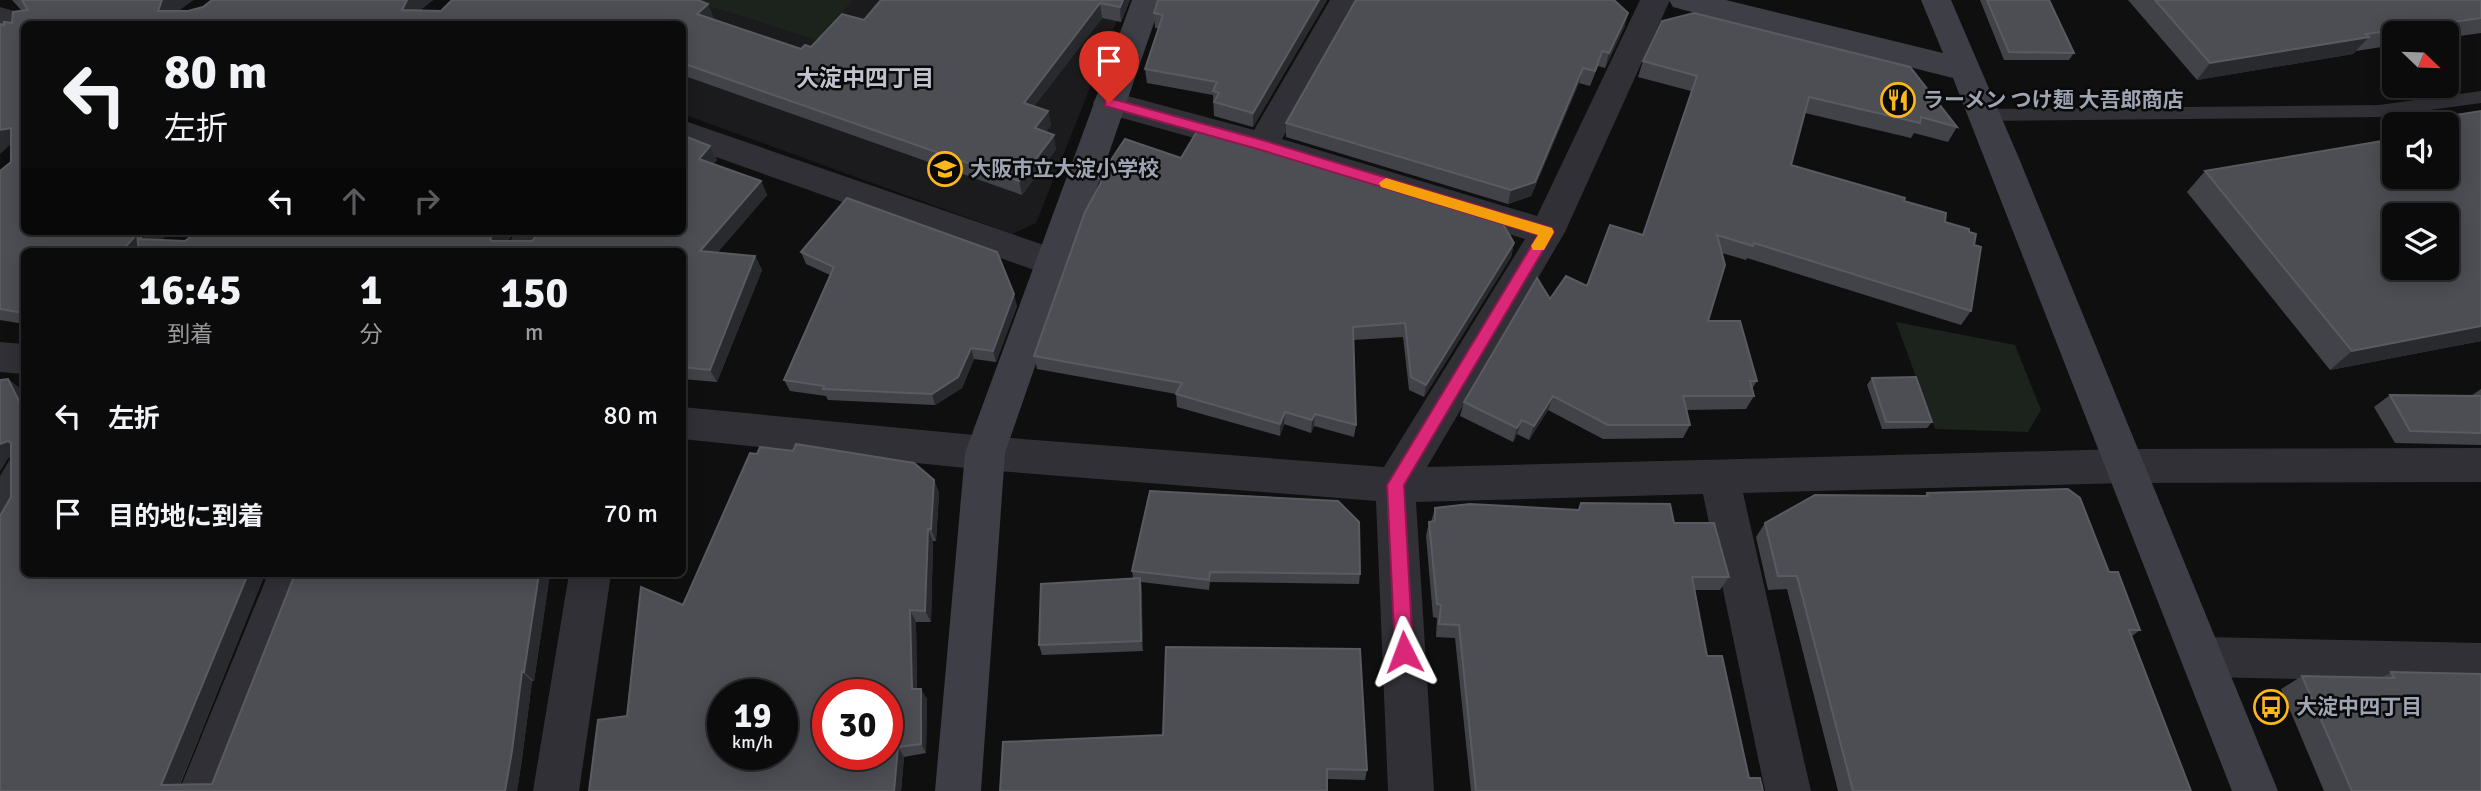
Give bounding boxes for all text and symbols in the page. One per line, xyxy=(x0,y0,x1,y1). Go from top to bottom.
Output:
north arrow xyxy=(2382,21,2459,98)
map controls xyxy=(2382,21,2459,280)
pin xyxy=(1079,31,1139,103)
text: 80 m xyxy=(164,42,267,102)
icon: arrive xyxy=(1090,42,1128,80)
icon: left xyxy=(49,49,140,140)
district label: 大淀中四丁目 xyxy=(796,64,934,93)
restaurant icon: ラーメン つけ麺 大吾郎商店 xyxy=(1879,81,1917,119)
place label: ラーメン つけ麺 大吾郎商店 xyxy=(1923,87,2183,113)
text: 左折 xyxy=(164,109,228,148)
button: sound xyxy=(2382,112,2459,189)
school or university icon: 大阪市立大淀小学校 xyxy=(926,150,964,188)
place label: 大阪市立大淀小学校 xyxy=(970,156,1159,182)
icon: left xyxy=(262,182,300,220)
icon: ahead xyxy=(335,182,373,220)
icon: right xyxy=(408,182,446,220)
button: layers xyxy=(2382,203,2459,280)
text: 16:45 xyxy=(139,265,242,316)
text: 1 xyxy=(360,265,382,316)
text: 150 xyxy=(500,268,568,319)
text: m xyxy=(525,318,543,347)
text: 到着 xyxy=(167,320,213,349)
text: 分 xyxy=(360,320,383,349)
icon: left xyxy=(49,397,87,435)
text: 80 m xyxy=(603,400,658,432)
text: 左折 xyxy=(108,403,160,435)
icon: arrive xyxy=(49,495,87,533)
text: 70 m xyxy=(603,498,658,530)
text: 目的地に到着 xyxy=(108,501,264,533)
position arrow xyxy=(1367,615,1441,689)
speed limit sign: 30 xyxy=(812,679,903,770)
bus stop icon: 大淀中四丁目 xyxy=(2252,688,2290,726)
text: 19 xyxy=(734,694,771,737)
place label: 大淀中四丁目 xyxy=(2296,694,2422,720)
text: km/h xyxy=(732,731,773,753)

